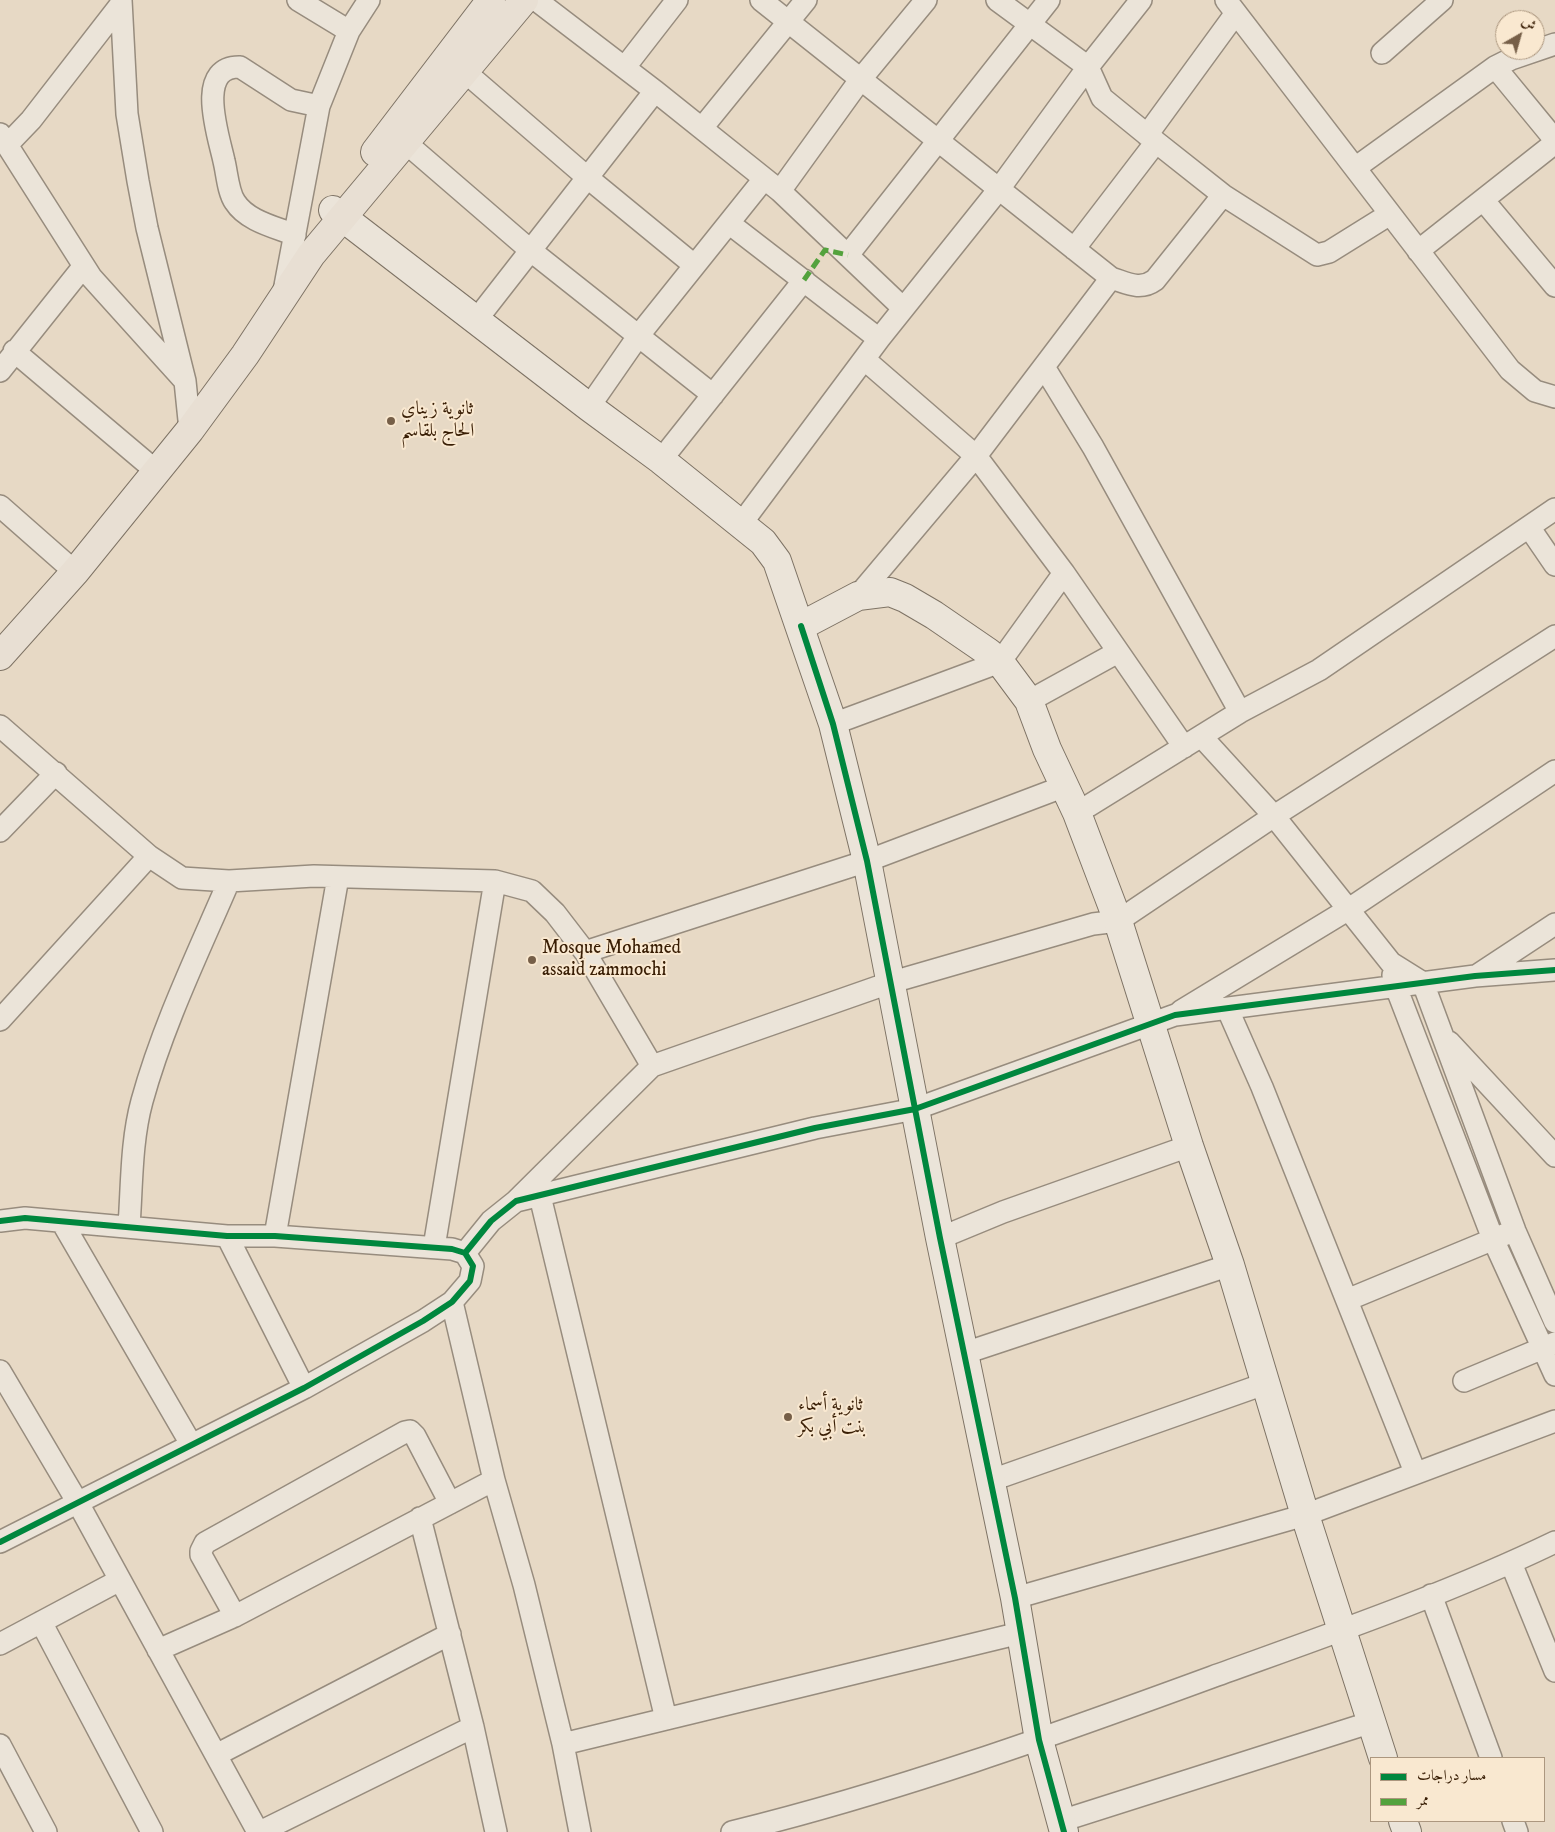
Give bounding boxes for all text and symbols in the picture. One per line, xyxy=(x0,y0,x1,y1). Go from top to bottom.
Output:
north arrow xyxy=(1495,10,1545,60)
text: ش xyxy=(1518,13,1540,35)
place label: ثانوية زيناي الحاج بلقاسم xyxy=(401,399,474,443)
marker: ثانوية زيناي الحاج بلقاسم xyxy=(385,415,397,427)
place label: Mosque Mohamed assaid zammochi xyxy=(542,938,681,982)
marker: Mosque Mohamed assaid zammochi xyxy=(526,954,538,966)
place label: ثانوية أسماء بنت أبي بكر xyxy=(798,1395,867,1439)
marker: ثانوية أسماء بنت أبي بكر xyxy=(782,1411,794,1423)
legend xyxy=(1370,1757,1545,1822)
text: مسار دراجات xyxy=(1417,1766,1486,1785)
text: ممر xyxy=(1417,1791,1429,1810)

